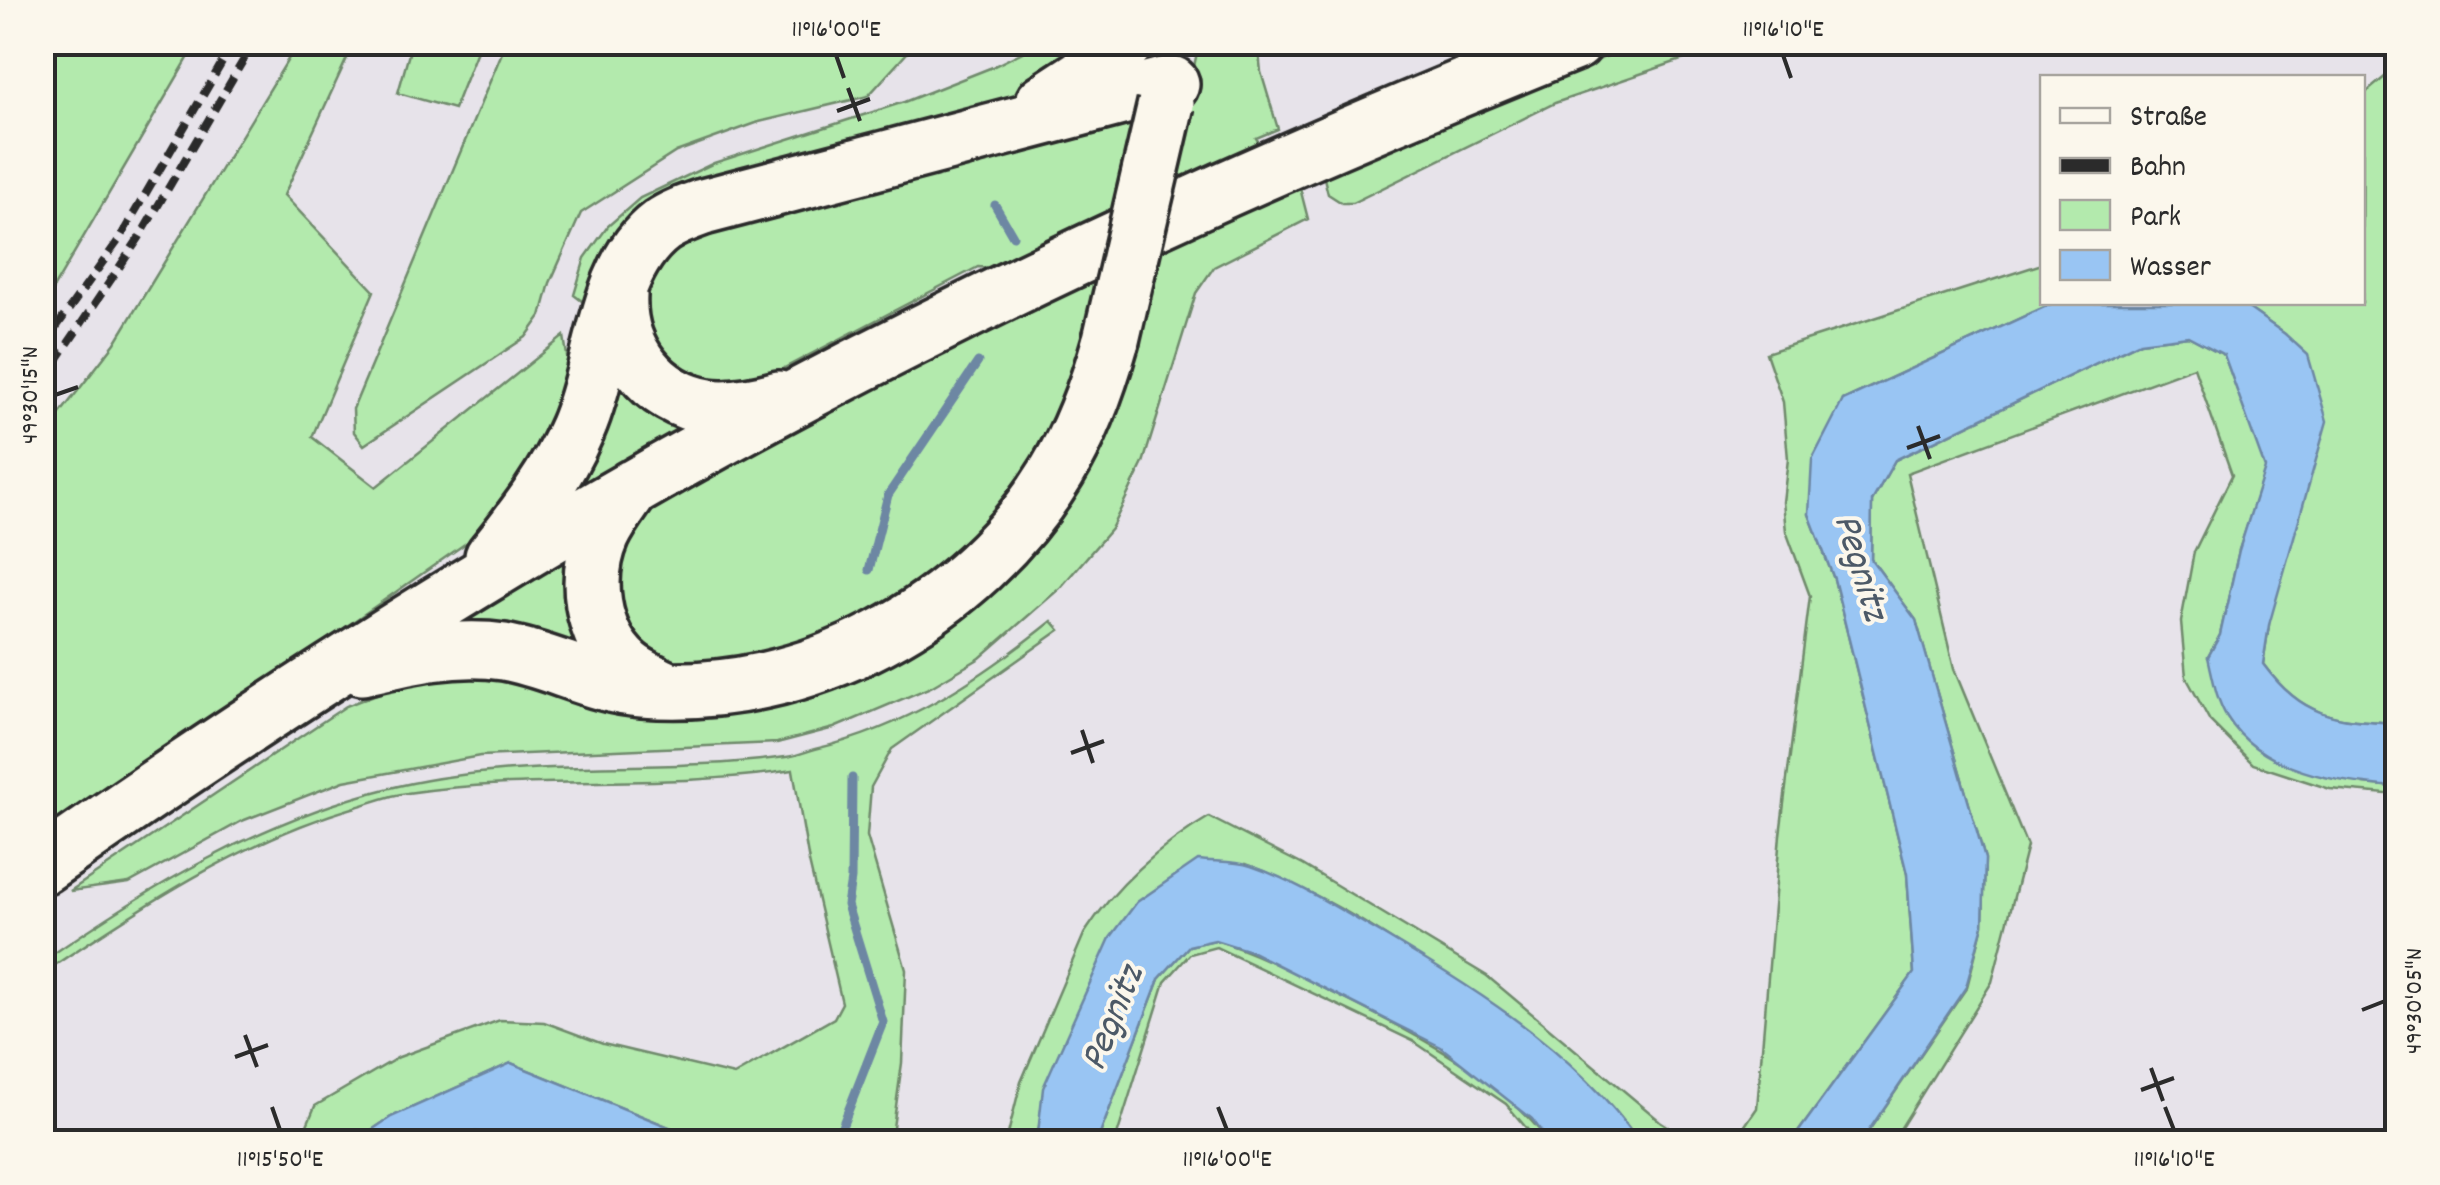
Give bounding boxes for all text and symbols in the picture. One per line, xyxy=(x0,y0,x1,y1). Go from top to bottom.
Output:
text: 11°16'00"E xyxy=(791,13,881,49)
text: 11°16'10"E xyxy=(1743,13,1824,49)
legend xyxy=(2040,75,2365,305)
text: Straße xyxy=(2130,98,2207,141)
text: Bahn xyxy=(2130,148,2186,191)
text: Park xyxy=(2130,198,2181,241)
text: Wasser xyxy=(2130,248,2211,291)
text: 49°30'15"N xyxy=(14,346,50,444)
water label: Pegnitz xyxy=(1815,508,1902,630)
text: 49°30'05"N xyxy=(2398,948,2434,1054)
water label: Pegnitz xyxy=(1068,956,1163,1080)
text: 11°15'50"E xyxy=(237,1143,324,1179)
text: 11°16'00"E xyxy=(1182,1143,1272,1179)
text: 11°16'10"E xyxy=(2134,1143,2215,1179)

